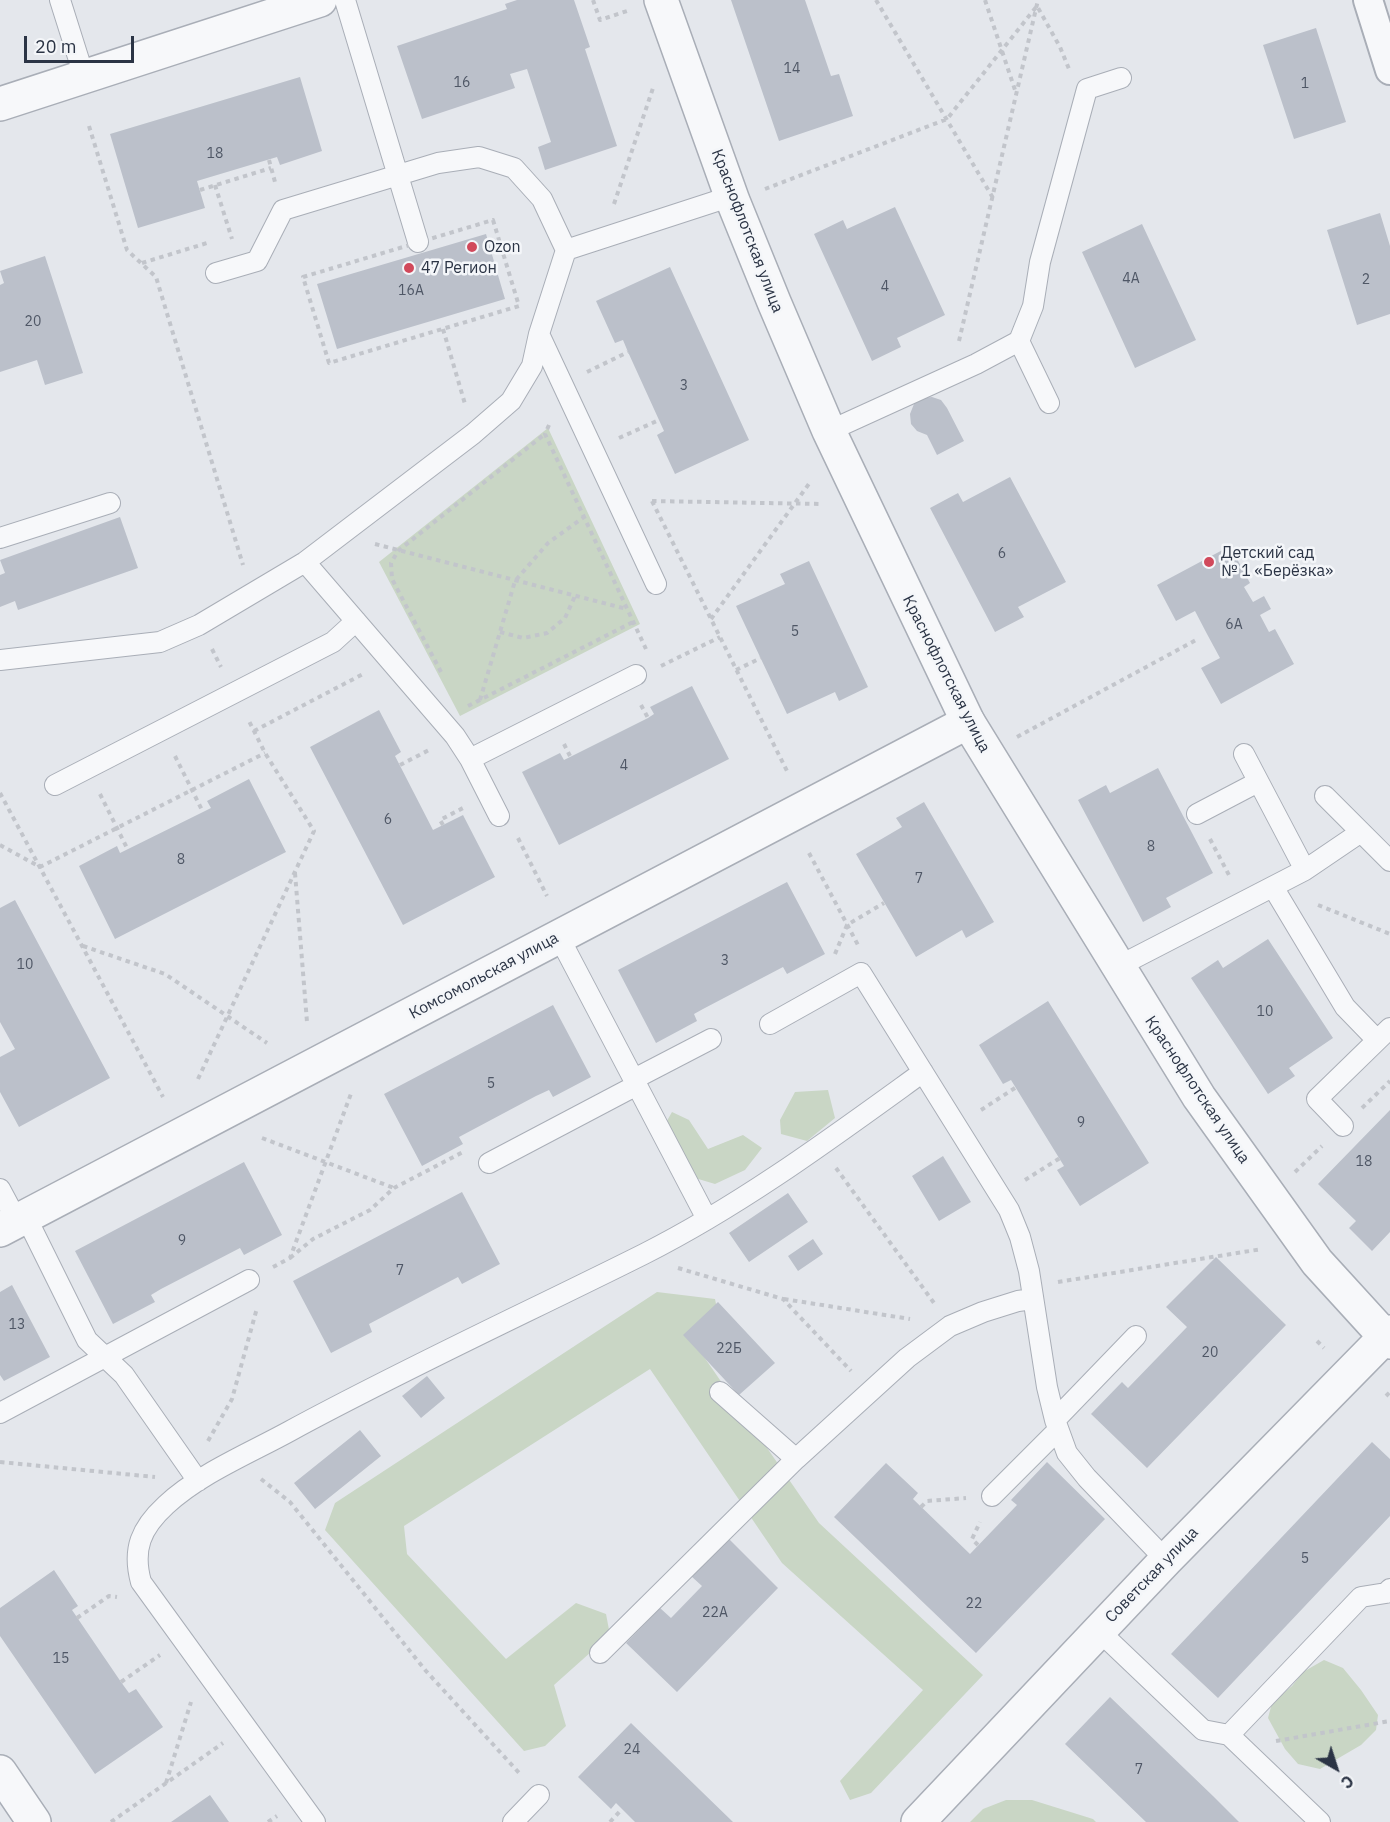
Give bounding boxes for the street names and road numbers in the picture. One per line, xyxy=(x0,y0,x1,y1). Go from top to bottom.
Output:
street label: Краснофлотская улица xyxy=(707,146,787,316)
street label: Краснофлотская улица xyxy=(898,592,994,756)
street label: Комсомольская улица xyxy=(406,928,562,1024)
street label: Краснофлотская улица xyxy=(1140,1013,1254,1167)
street label: Советская улица xyxy=(1101,1523,1203,1627)

